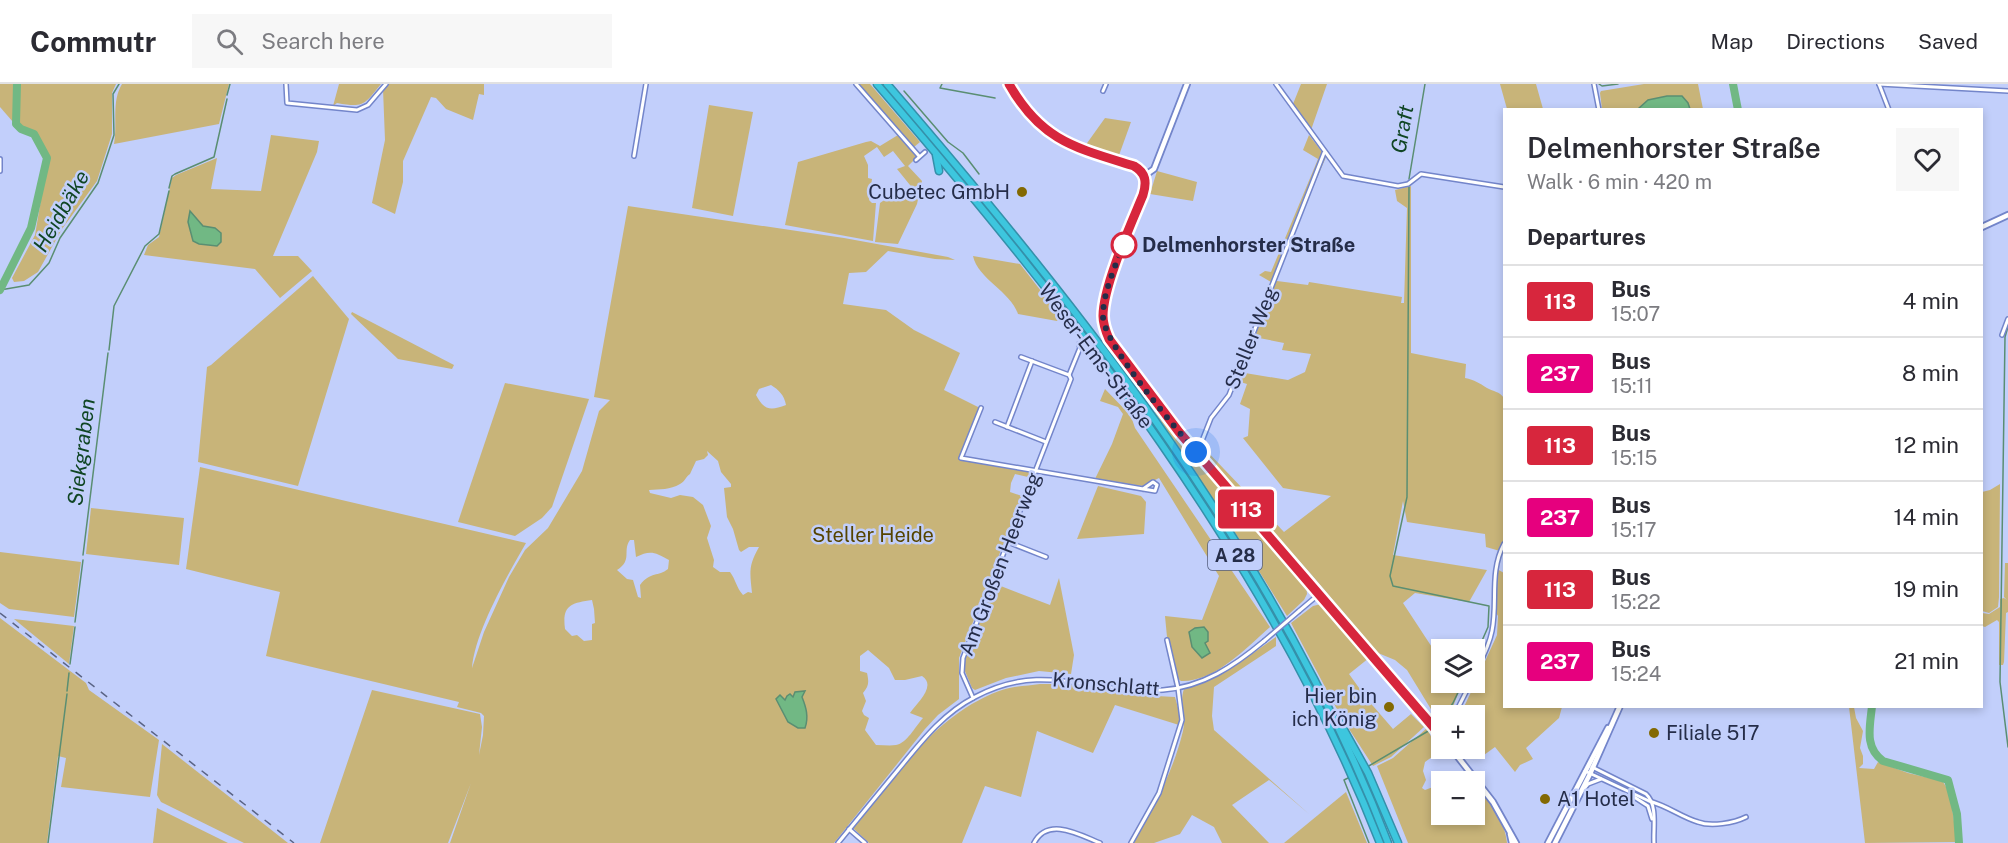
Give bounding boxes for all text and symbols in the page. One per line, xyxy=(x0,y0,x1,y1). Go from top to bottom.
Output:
search box xyxy=(192,14,612,68)
text: Commutr xyxy=(30,25,156,58)
icon: search xyxy=(213,25,246,58)
text: Search here xyxy=(261,28,385,54)
text: Map xyxy=(1711,29,1753,54)
text: Directions xyxy=(1786,29,1885,54)
text: Saved xyxy=(1918,29,1978,54)
water label: Graft xyxy=(1385,103,1419,155)
button: heart xyxy=(1896,128,1959,191)
text: Delmenhorster Straße xyxy=(1527,131,1821,164)
water label: Heidbäke xyxy=(28,166,94,256)
text: Walk · 6 min · 420 m xyxy=(1527,170,1712,194)
place label: Cubetec GmbH xyxy=(868,180,1010,204)
marker: Cubetec GmbH xyxy=(1015,185,1029,199)
text: Departures xyxy=(1527,224,1646,250)
marker: Delmenhorster Straße xyxy=(1111,232,1137,258)
place label: Delmenhorster Straße xyxy=(1142,233,1355,257)
text: Bus xyxy=(1611,276,1651,302)
street label: Weser-Ems-Straße xyxy=(1034,279,1158,433)
street label: Steller Weg xyxy=(1220,283,1282,393)
text: 4 min xyxy=(1903,288,1959,314)
text: 113 xyxy=(1544,289,1576,314)
text: 15:07 xyxy=(1611,302,1660,326)
text: Bus xyxy=(1611,348,1651,374)
text: 8 min xyxy=(1902,360,1959,386)
text: 237 xyxy=(1540,361,1580,386)
text: 15:11 xyxy=(1611,374,1653,398)
water label: Siekgraben xyxy=(62,397,100,507)
text: Bus xyxy=(1611,420,1651,446)
text: 12 min xyxy=(1894,432,1959,458)
text: 113 xyxy=(1544,433,1576,458)
your location xyxy=(1181,437,1211,467)
text: 15:15 xyxy=(1611,446,1657,470)
street label: Am Großen Heerweg xyxy=(954,469,1046,659)
line badge: 113 xyxy=(1212,490,1280,528)
text: Bus xyxy=(1611,492,1651,518)
text: 113 xyxy=(1230,497,1262,522)
text: 14 min xyxy=(1894,504,1959,530)
text: 237 xyxy=(1540,505,1580,530)
text: 15:17 xyxy=(1611,518,1657,542)
park label: Steller Heide xyxy=(812,523,934,547)
road number: A 28 xyxy=(1208,540,1262,570)
text: Bus xyxy=(1611,564,1651,590)
text: 19 min xyxy=(1894,576,1959,602)
text: 113 xyxy=(1544,577,1576,602)
text: 15:22 xyxy=(1611,590,1661,614)
text: Bus xyxy=(1611,636,1651,662)
map controls xyxy=(1431,639,1485,825)
button: layers xyxy=(1431,639,1485,693)
text: 21 min xyxy=(1894,648,1959,674)
text: 237 xyxy=(1540,649,1580,674)
text: 15:24 xyxy=(1611,662,1661,686)
street label: Kronschlatt xyxy=(1051,667,1161,701)
place label: Hier bin ich König xyxy=(1292,684,1377,731)
marker: Hier bin ich König xyxy=(1382,700,1396,714)
button: + xyxy=(1431,705,1485,759)
place label: Filiale 517 xyxy=(1666,721,1760,745)
marker: Filiale 517 xyxy=(1647,726,1661,740)
button: − xyxy=(1431,771,1485,825)
place label: A1 Hotel xyxy=(1557,787,1635,811)
marker: A1 Hotel xyxy=(1538,792,1552,806)

